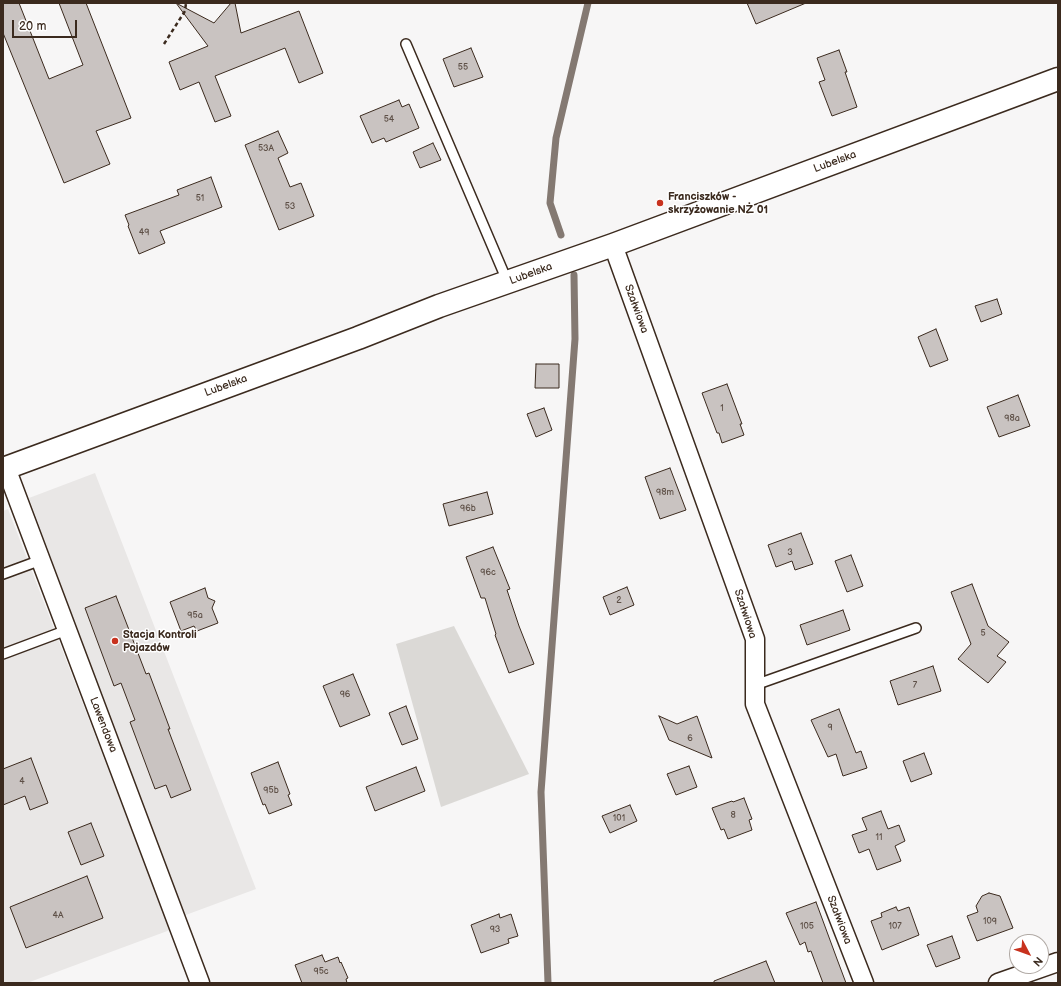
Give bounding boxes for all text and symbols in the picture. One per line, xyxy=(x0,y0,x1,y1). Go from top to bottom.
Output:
scale bar xyxy=(14,12,79,38)
text: 20 m xyxy=(19,19,46,34)
house number: 55 xyxy=(458,63,468,73)
house number: 54 xyxy=(384,115,394,125)
house number: 53A xyxy=(258,144,274,154)
street label: Lubelska xyxy=(812,148,858,176)
place label: Franciszków - skrzyżowanie NŻ 01 xyxy=(668,190,768,216)
house number: 51 xyxy=(196,194,204,204)
marker: Franciszków - skrzyżowanie NŻ 01 xyxy=(655,198,665,208)
house number: 53 xyxy=(285,202,295,212)
house number: 49 xyxy=(139,228,149,238)
street label: Lubelska xyxy=(508,260,554,288)
street label: Szałwiowa xyxy=(621,283,651,335)
street label: Lubelska xyxy=(203,372,249,400)
house number: 1 xyxy=(720,404,724,414)
house number: 98a xyxy=(1004,414,1020,424)
house number: 98m xyxy=(656,488,674,498)
house number: 96b xyxy=(460,504,476,514)
house number: 3 xyxy=(787,548,793,558)
house number: 96c xyxy=(480,568,496,578)
street label: Szałwiowa xyxy=(731,588,759,640)
house number: 2 xyxy=(616,596,622,606)
house number: 95a xyxy=(187,611,203,621)
place label: Stacja Kontroli Pojazdów xyxy=(123,628,197,654)
house number: 5 xyxy=(980,629,986,639)
marker: Stacja Kontroli Pojazdów xyxy=(110,636,120,646)
house number: 7 xyxy=(913,681,917,691)
house number: 96 xyxy=(340,690,350,700)
street label: Lawendowa xyxy=(86,695,120,755)
house number: 9 xyxy=(827,723,833,733)
house number: 6 xyxy=(687,734,693,744)
house number: 4 xyxy=(19,777,25,787)
house number: 95b xyxy=(263,786,279,796)
house number: 8 xyxy=(730,811,736,821)
house number: 101 xyxy=(613,814,625,824)
house number: 11 xyxy=(876,833,882,843)
street label: Szałwiowa xyxy=(824,894,854,946)
house number: 4A xyxy=(53,911,63,921)
house number: 109 xyxy=(983,917,997,927)
house number: 105 xyxy=(800,922,814,932)
house number: 107 xyxy=(888,922,902,932)
house number: 93 xyxy=(490,925,500,935)
north arrow xyxy=(1009,934,1049,974)
text: N xyxy=(1030,954,1045,969)
house number: 95c xyxy=(313,967,329,977)

